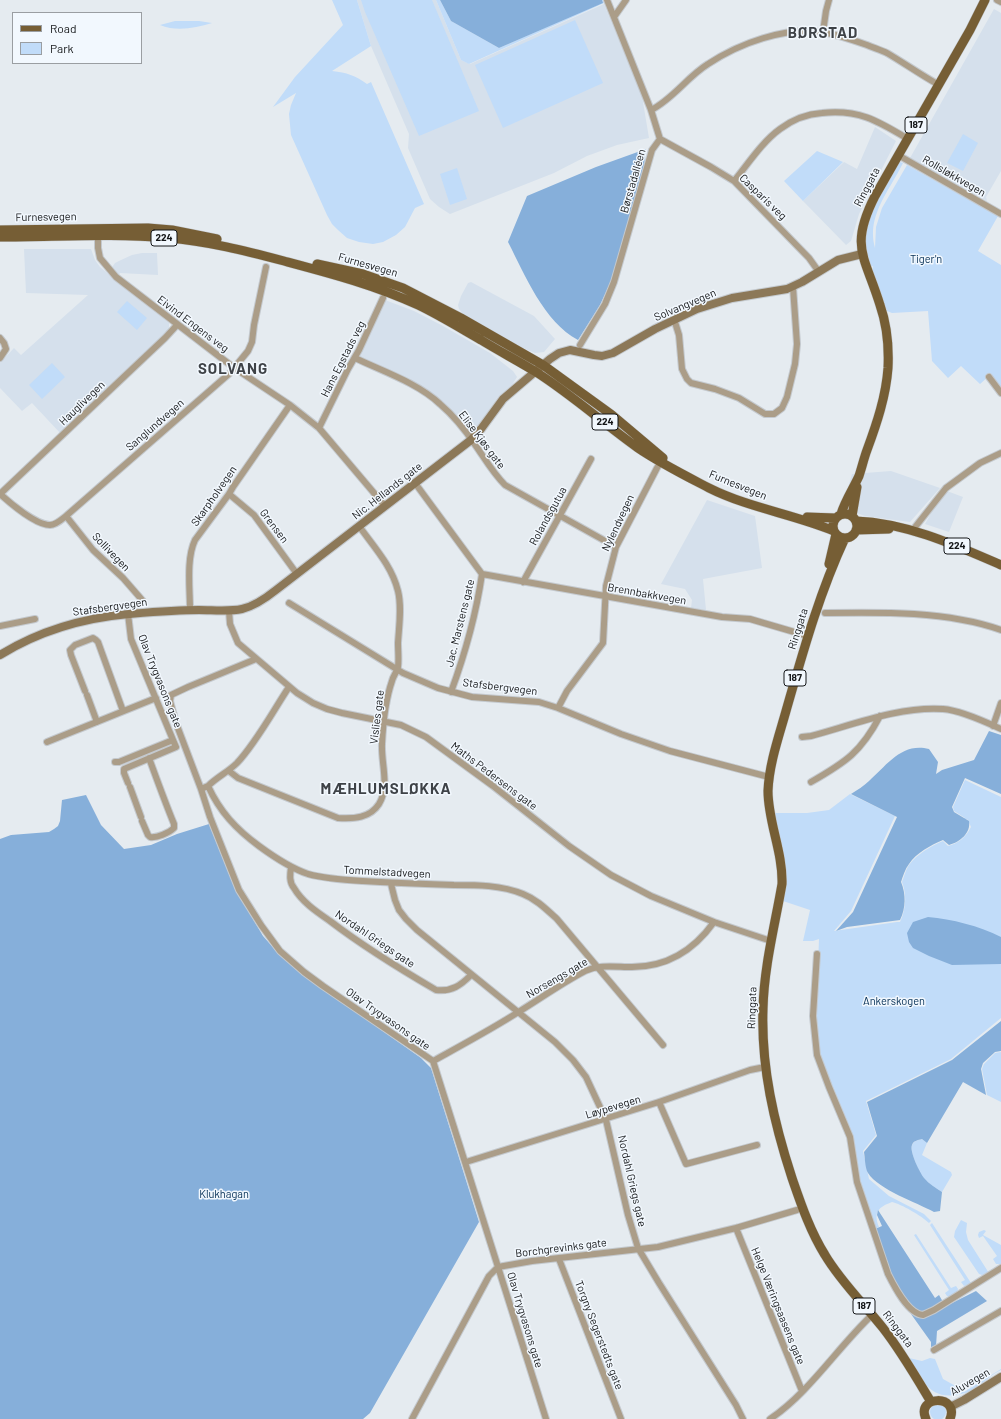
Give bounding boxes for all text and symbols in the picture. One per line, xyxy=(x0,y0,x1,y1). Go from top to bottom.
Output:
legend xyxy=(12,12,142,64)
text: Road xyxy=(50,21,77,35)
district label: BØRSTAD xyxy=(788,24,858,42)
text: Park xyxy=(50,41,74,55)
road number: 187 xyxy=(905,117,927,133)
street label: Børstadalléen xyxy=(618,147,648,215)
street label: Rollsløkkvegen xyxy=(920,153,988,199)
street label: Ringgata xyxy=(851,165,883,209)
street label: Casparis veg xyxy=(737,171,789,223)
street label: Furnesvegen xyxy=(15,210,77,224)
road number: 224 xyxy=(151,230,177,246)
street label: Furnesvegen xyxy=(337,250,399,280)
park label: Tiger'n xyxy=(910,252,942,266)
street label: Solvangvegen xyxy=(652,286,718,324)
street label: Eivind Engens veg xyxy=(155,293,231,355)
street label: Hans Egstads veg xyxy=(318,319,368,399)
district label: SOLVANG xyxy=(198,360,268,378)
street label: Hauglivegen xyxy=(56,378,108,428)
street label: Sanglundvegen xyxy=(123,396,187,454)
street label: Elise Kjøs gate xyxy=(456,408,508,472)
road number: 224 xyxy=(592,414,618,430)
street label: Nic. Hellands gate xyxy=(349,460,425,522)
street label: Skarpholvegen xyxy=(188,463,240,529)
street label: Furnesvegen xyxy=(707,467,769,503)
street label: Rolandsgutua xyxy=(526,484,570,548)
street label: Nylendvegen xyxy=(599,492,637,554)
street label: Grensen xyxy=(257,506,291,546)
street label: Sollivegen xyxy=(89,530,133,574)
road number: 224 xyxy=(944,538,970,554)
street label: Jac. Marstens gate xyxy=(443,578,477,668)
street label: Brennbakkvegen xyxy=(607,581,687,607)
street label: Stafsbergvegen xyxy=(72,595,148,619)
street label: Ringgata xyxy=(785,607,811,651)
street label: Olav Trygvasons gate xyxy=(135,632,185,730)
road number: 187 xyxy=(784,670,806,686)
street label: Stafsbergvegen xyxy=(462,676,538,698)
street label: Vislies gate xyxy=(367,689,387,745)
street label: Maths Pedersens gate xyxy=(448,739,540,813)
district label: MÆHLUMSLØKKA xyxy=(320,780,452,798)
street label: Tommelstadvegen xyxy=(343,863,431,881)
street label: Nordahl Griegs gate xyxy=(333,907,417,971)
street label: Norsengs gate xyxy=(524,955,590,1001)
street label: Olav Trygvasons gate xyxy=(343,985,433,1053)
street label: Ringgata xyxy=(745,987,759,1029)
park label: Ankerskogen xyxy=(863,994,925,1008)
street label: Løypevegen xyxy=(584,1092,642,1122)
street label: Nordahl Griegs gate xyxy=(615,1134,649,1228)
park label: Klukhagan xyxy=(199,1187,249,1201)
street label: Borchgrevinks gate xyxy=(514,1236,608,1260)
street label: Helge Væringsaasens gate xyxy=(748,1245,808,1367)
street label: Olav Trygvasons gate xyxy=(504,1270,546,1370)
street label: Torgny Segerstedts gate xyxy=(572,1278,626,1392)
road number: 187 xyxy=(853,1298,875,1314)
street label: Ringgata xyxy=(880,1308,916,1350)
street label: Aluvegen xyxy=(948,1365,992,1399)

